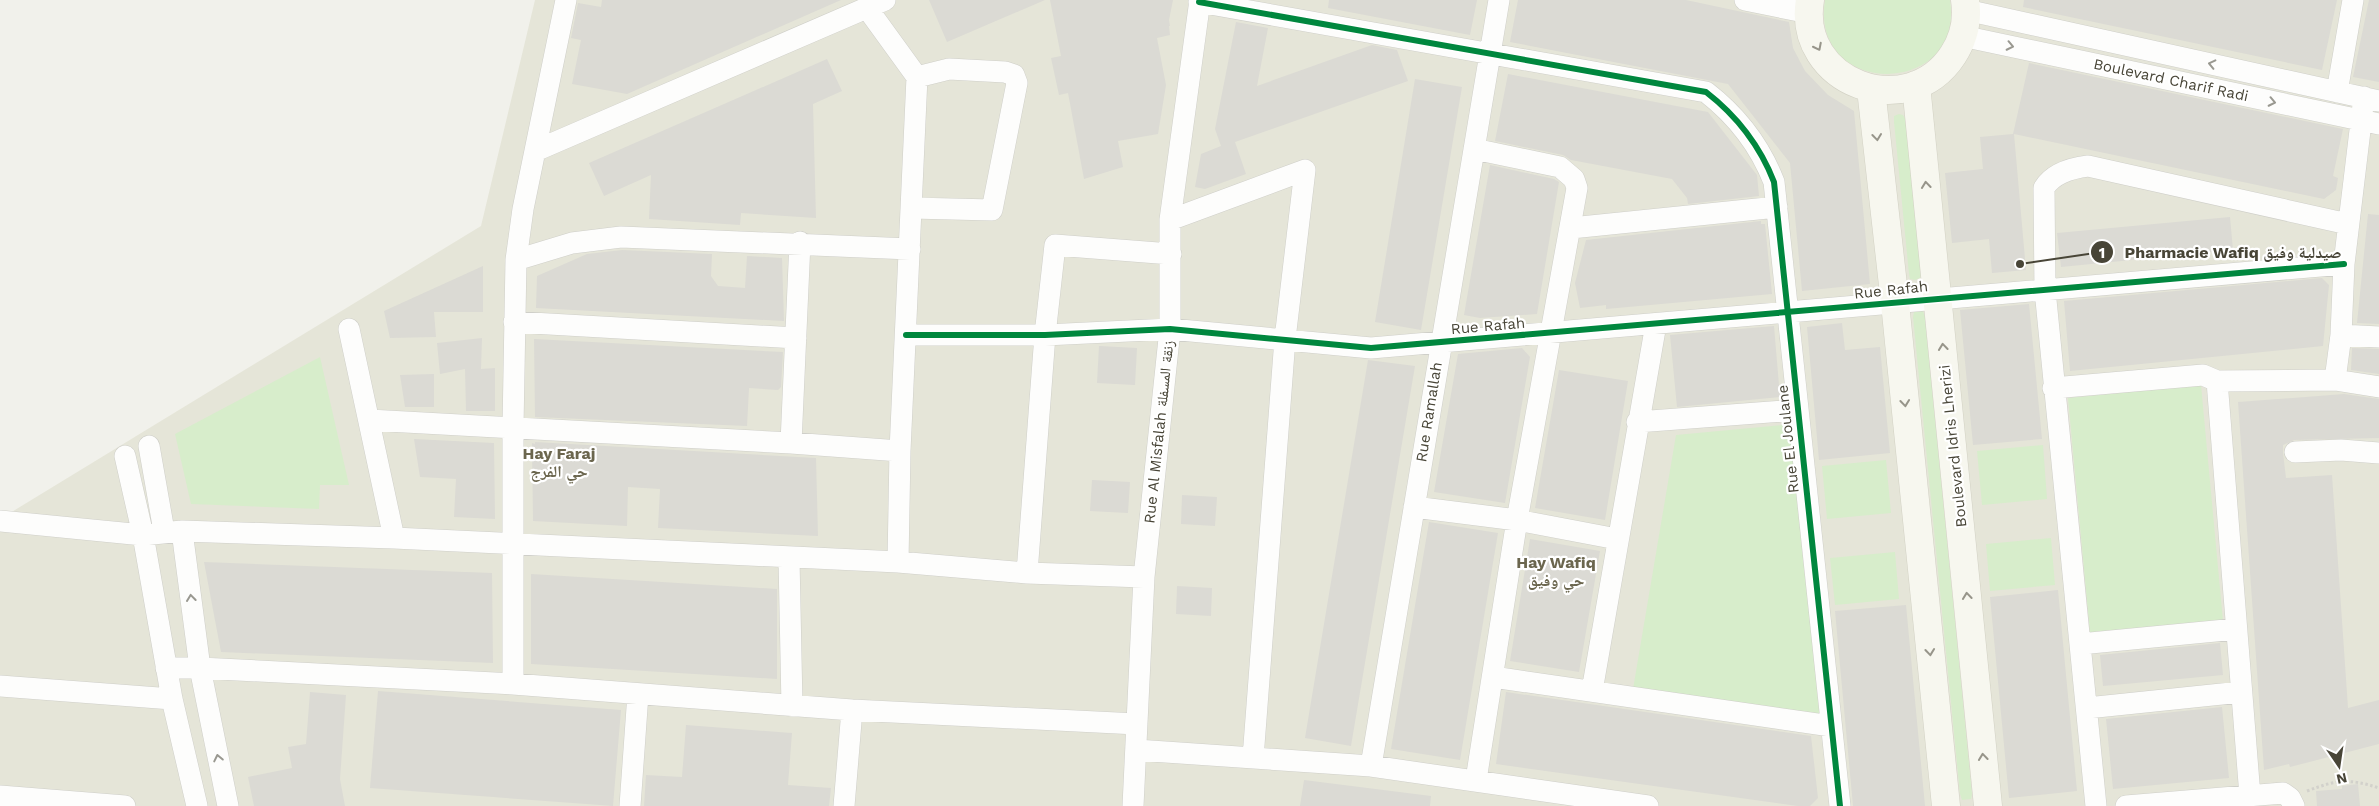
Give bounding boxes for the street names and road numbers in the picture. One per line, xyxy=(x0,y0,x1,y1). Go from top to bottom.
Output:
street label: Boulevard Charif Radi xyxy=(2092,55,2250,105)
street label: Rue Rafah xyxy=(1853,277,1929,303)
street label: Rue Rafah xyxy=(1450,314,1526,338)
street label: Rue Al Misfalah زنقة المسفلة xyxy=(1140,339,1178,525)
street label: Rue Ramallah xyxy=(1412,361,1446,463)
street label: Boulevard Idris Lherizi xyxy=(1936,364,1970,528)
street label: Rue El Joulane xyxy=(1773,384,1803,494)

